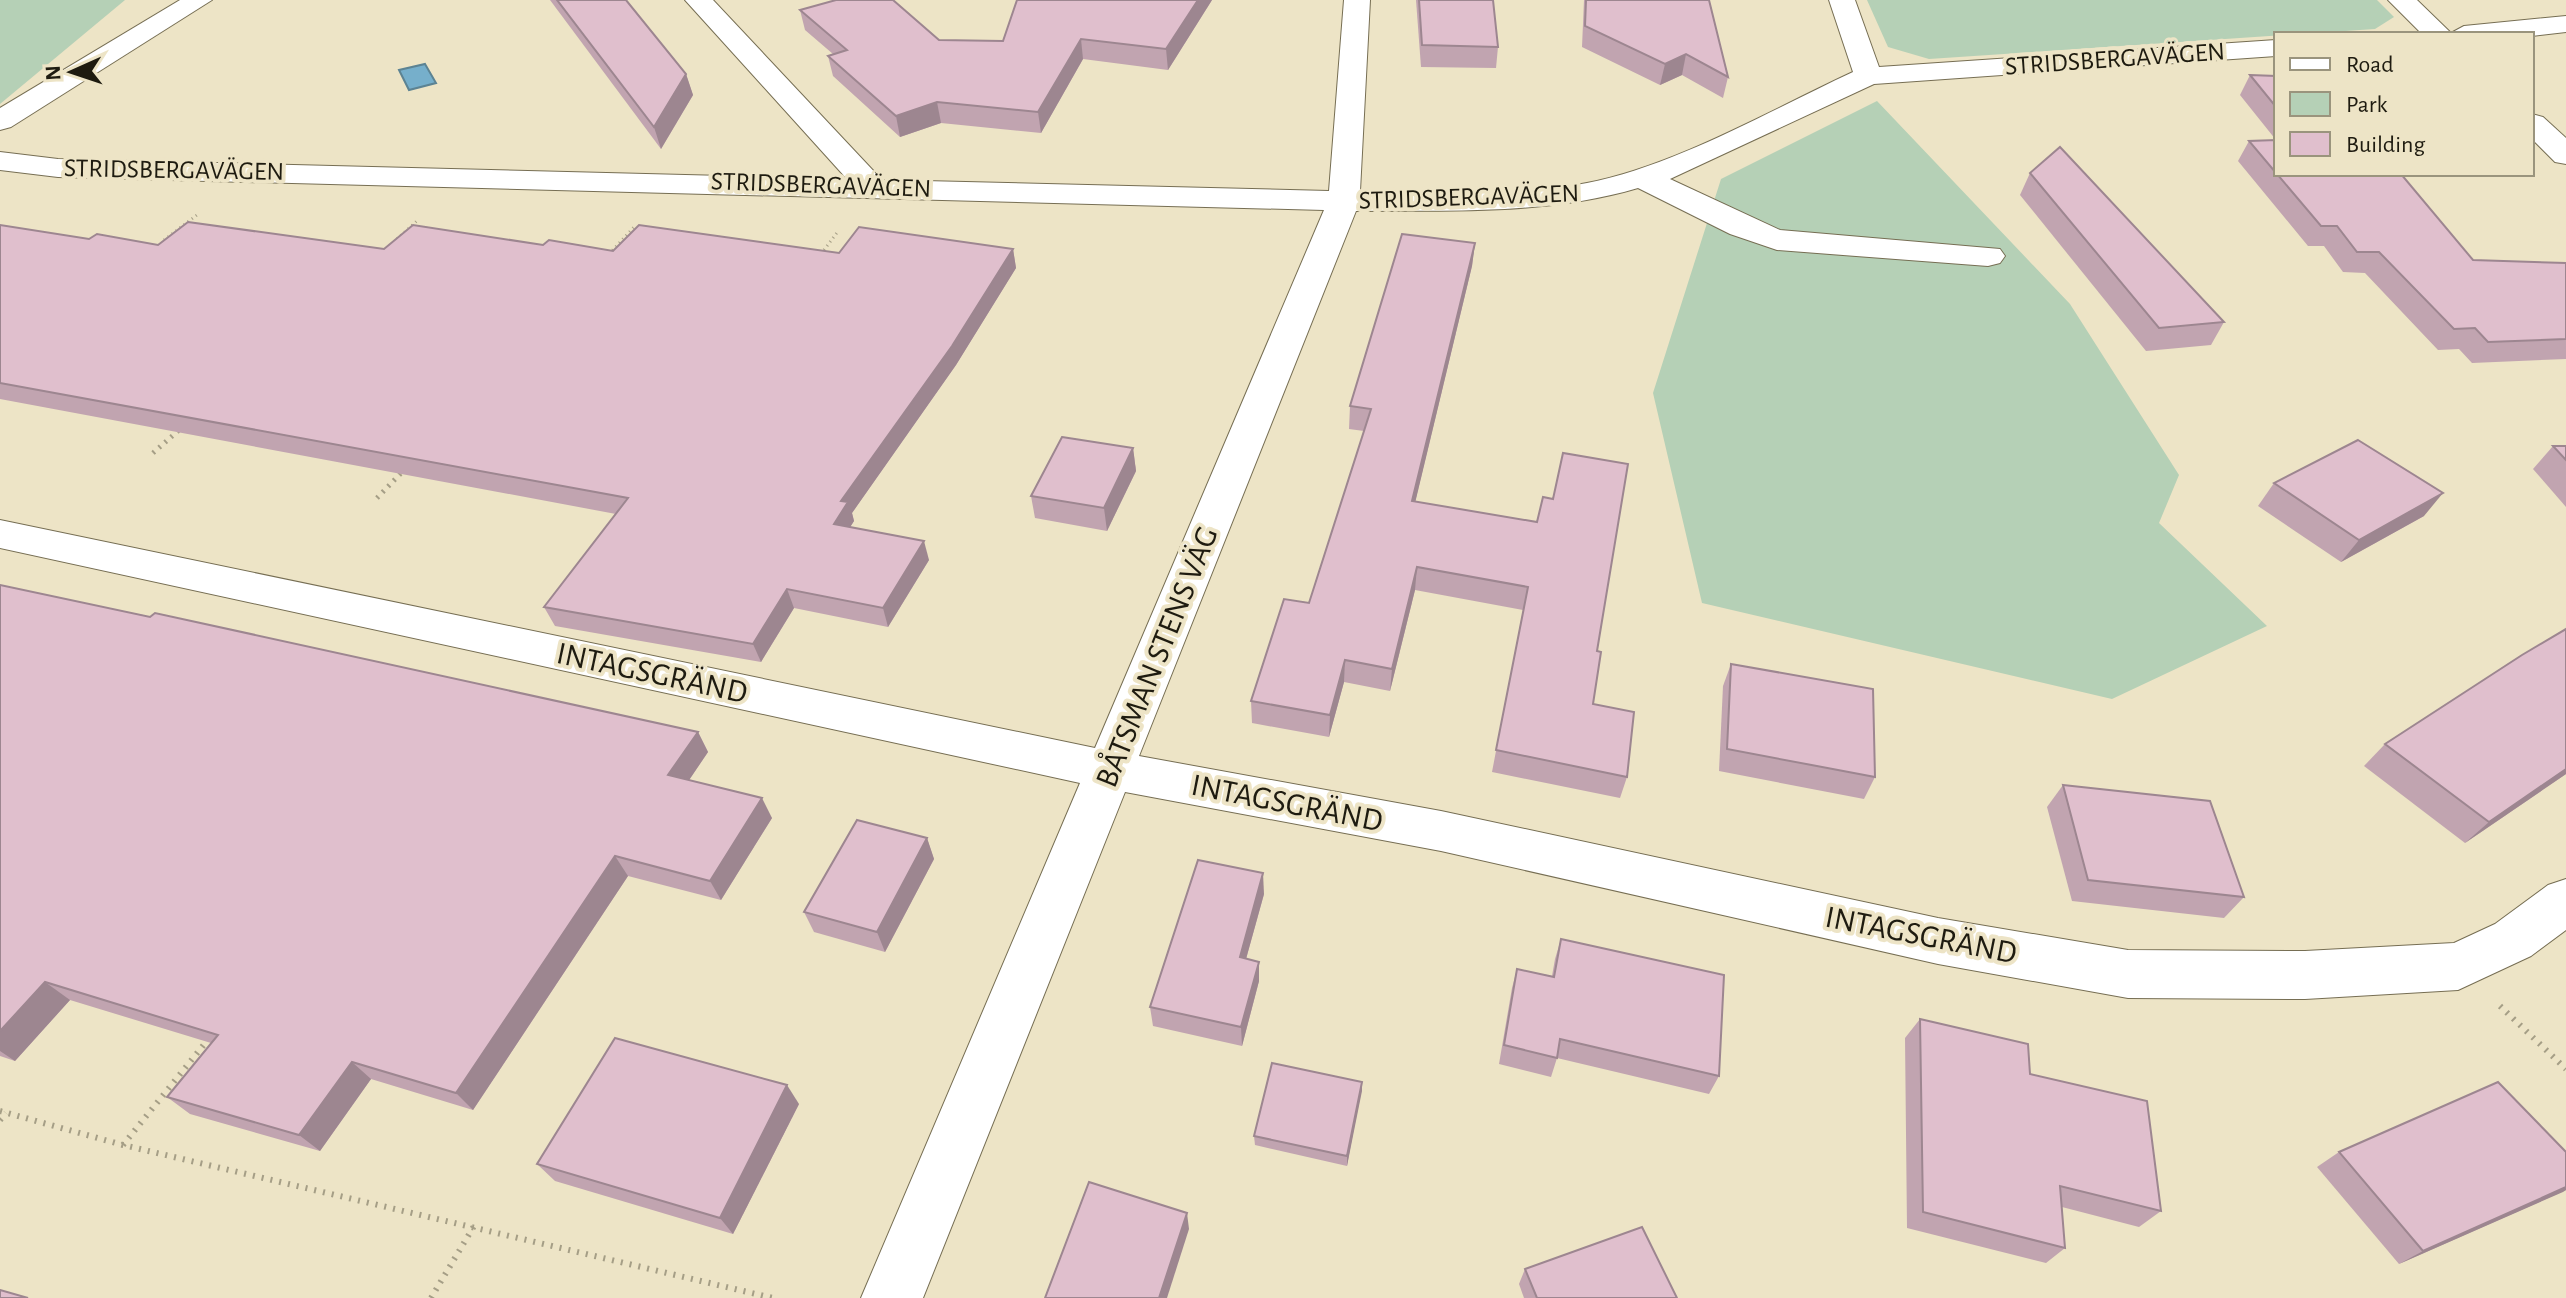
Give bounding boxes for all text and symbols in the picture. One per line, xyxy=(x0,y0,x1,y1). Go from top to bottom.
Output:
north arrow xyxy=(32,32,112,112)
legend xyxy=(2274,32,2534,176)
street label: STRIDSBERGAVÄGEN xyxy=(2004,37,2226,80)
text: Road xyxy=(2346,53,2394,77)
text: N xyxy=(42,65,64,81)
text: Park xyxy=(2346,93,2387,117)
text: Building xyxy=(2346,133,2425,157)
street label: STRIDSBERGAVÄGEN xyxy=(64,154,284,185)
street label: STRIDSBERGAVÄGEN xyxy=(710,167,932,202)
street label: STRIDSBERGAVÄGEN xyxy=(1358,179,1580,214)
street label: BÅTSMAN STENS VÄG xyxy=(1087,521,1224,792)
street label: INTAGSGRÄND xyxy=(554,636,751,709)
street label: INTAGSGRÄND xyxy=(1189,768,1386,837)
street label: INTAGSGRÄND xyxy=(1823,900,2020,969)

